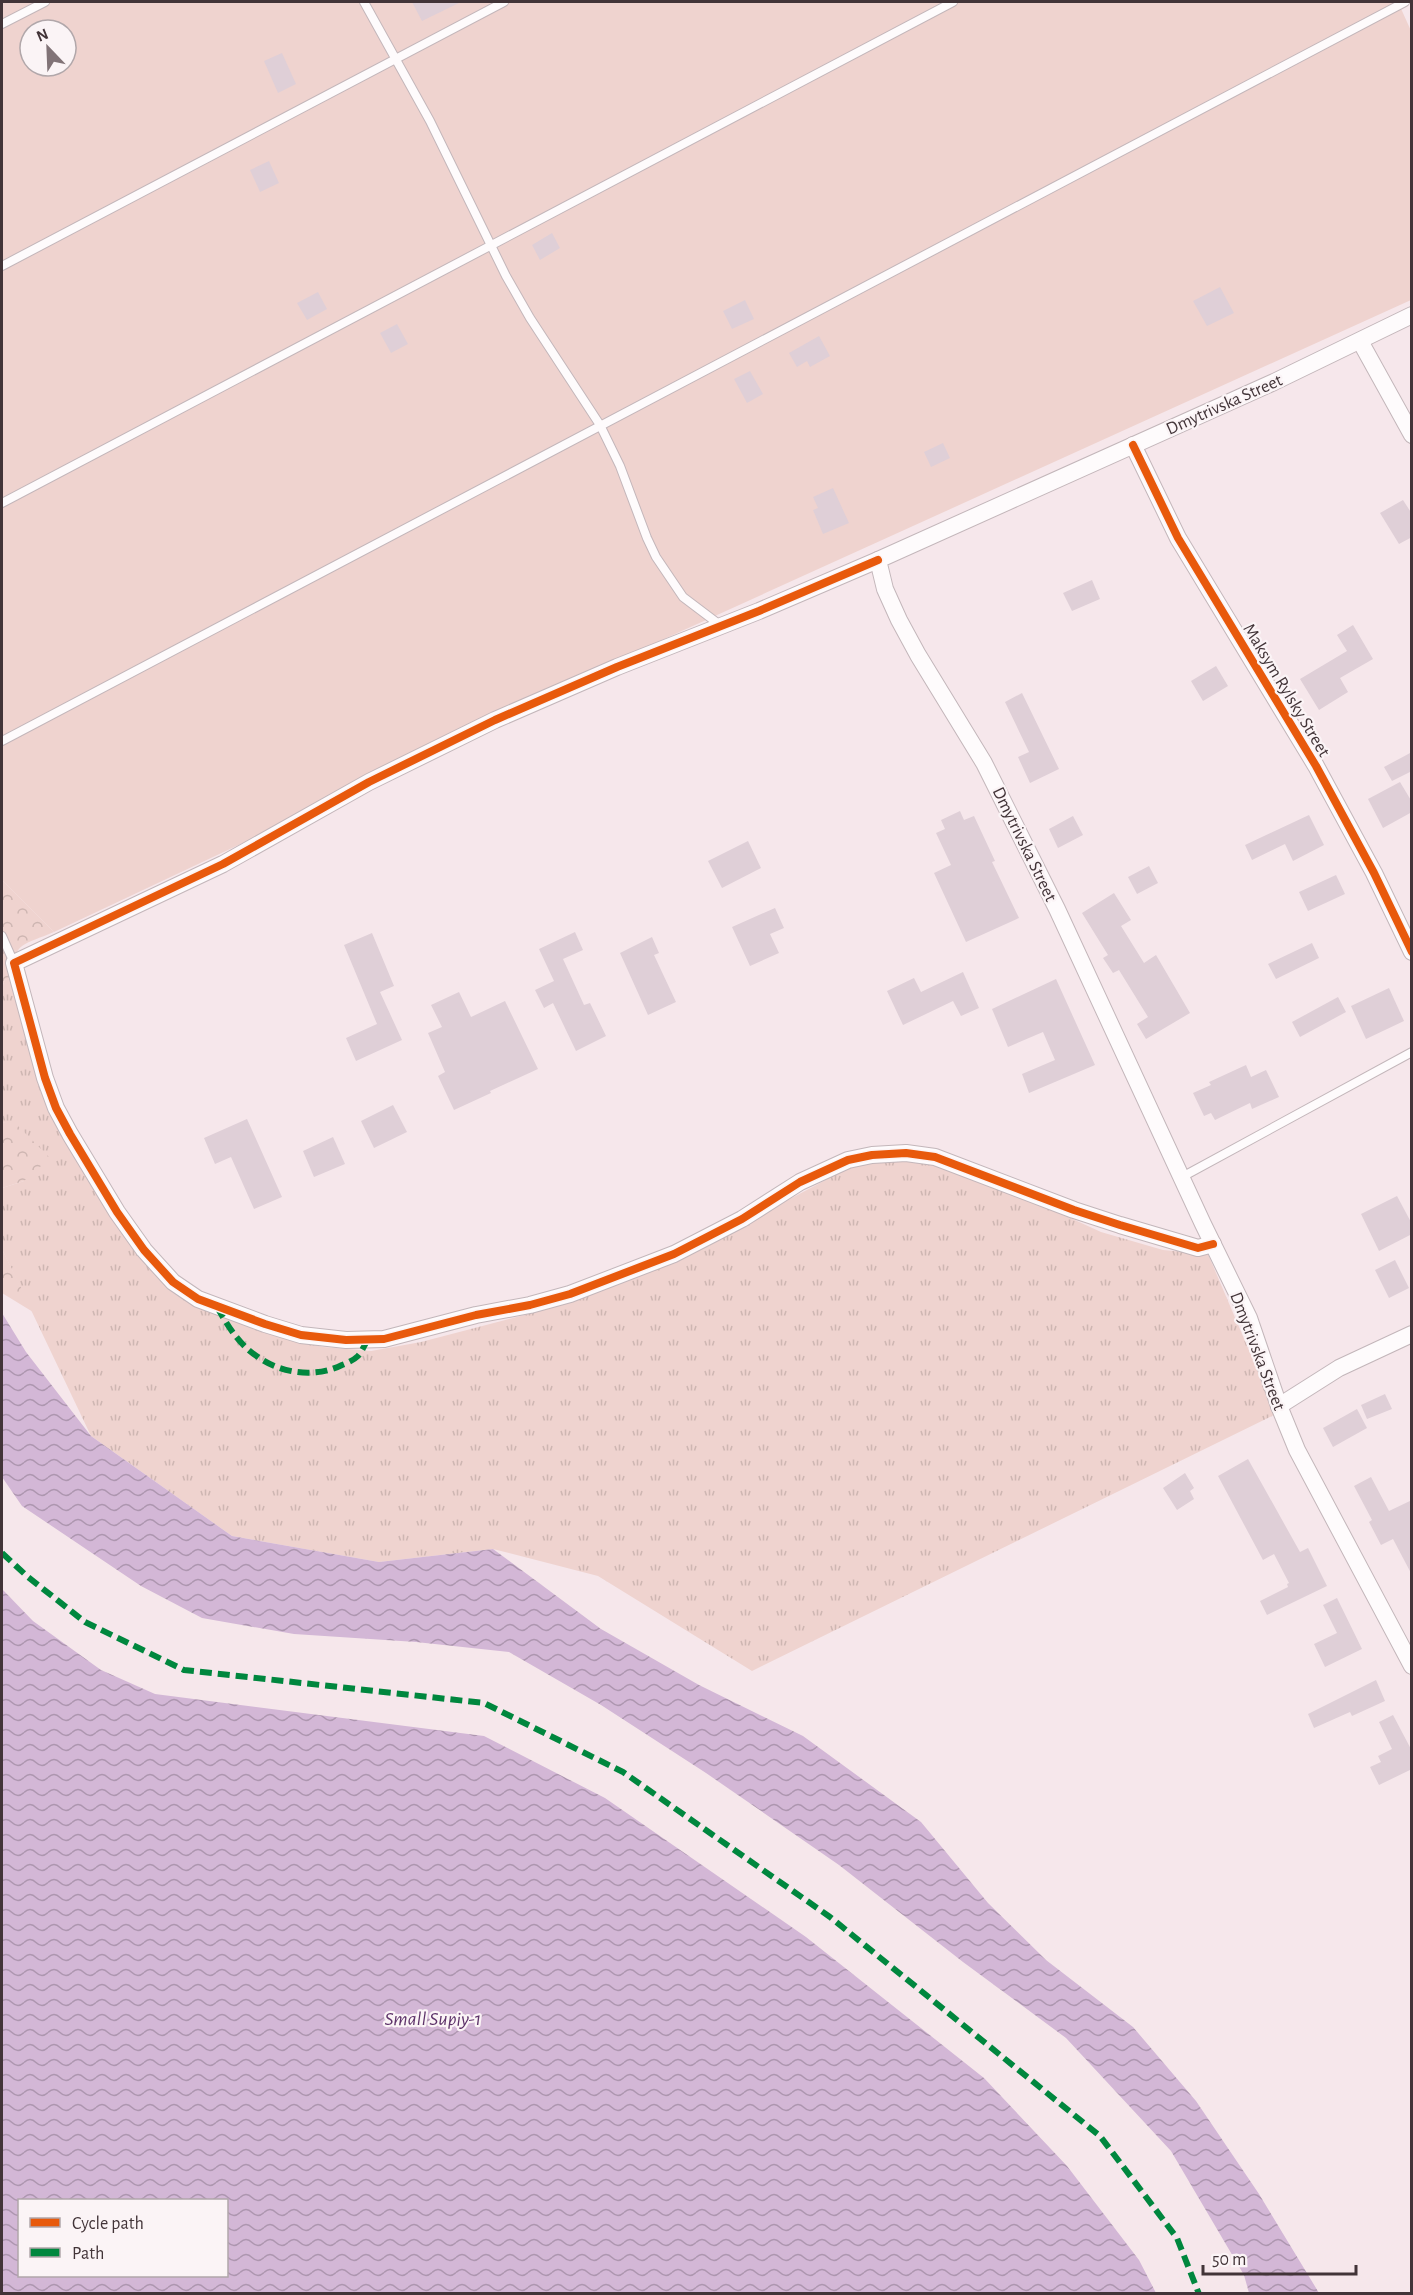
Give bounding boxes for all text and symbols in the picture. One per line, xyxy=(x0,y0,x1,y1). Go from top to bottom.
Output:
north arrow xyxy=(18,18,78,78)
text: N xyxy=(34,26,51,45)
street label: Dmytrivska Street xyxy=(1164,371,1285,439)
street label: Maksym Rylsky Street xyxy=(1239,621,1333,760)
street label: Dmytrivska Street xyxy=(989,784,1060,905)
street label: Dmytrivska Street xyxy=(1226,1290,1288,1413)
water label: Small Supiy-1 xyxy=(385,2009,481,2029)
legend xyxy=(18,2199,228,2277)
text: Cycle path xyxy=(72,2215,144,2233)
scale bar xyxy=(1203,2238,1356,2276)
text: Path xyxy=(72,2245,104,2263)
text: 50 m xyxy=(1212,2251,1246,2269)

